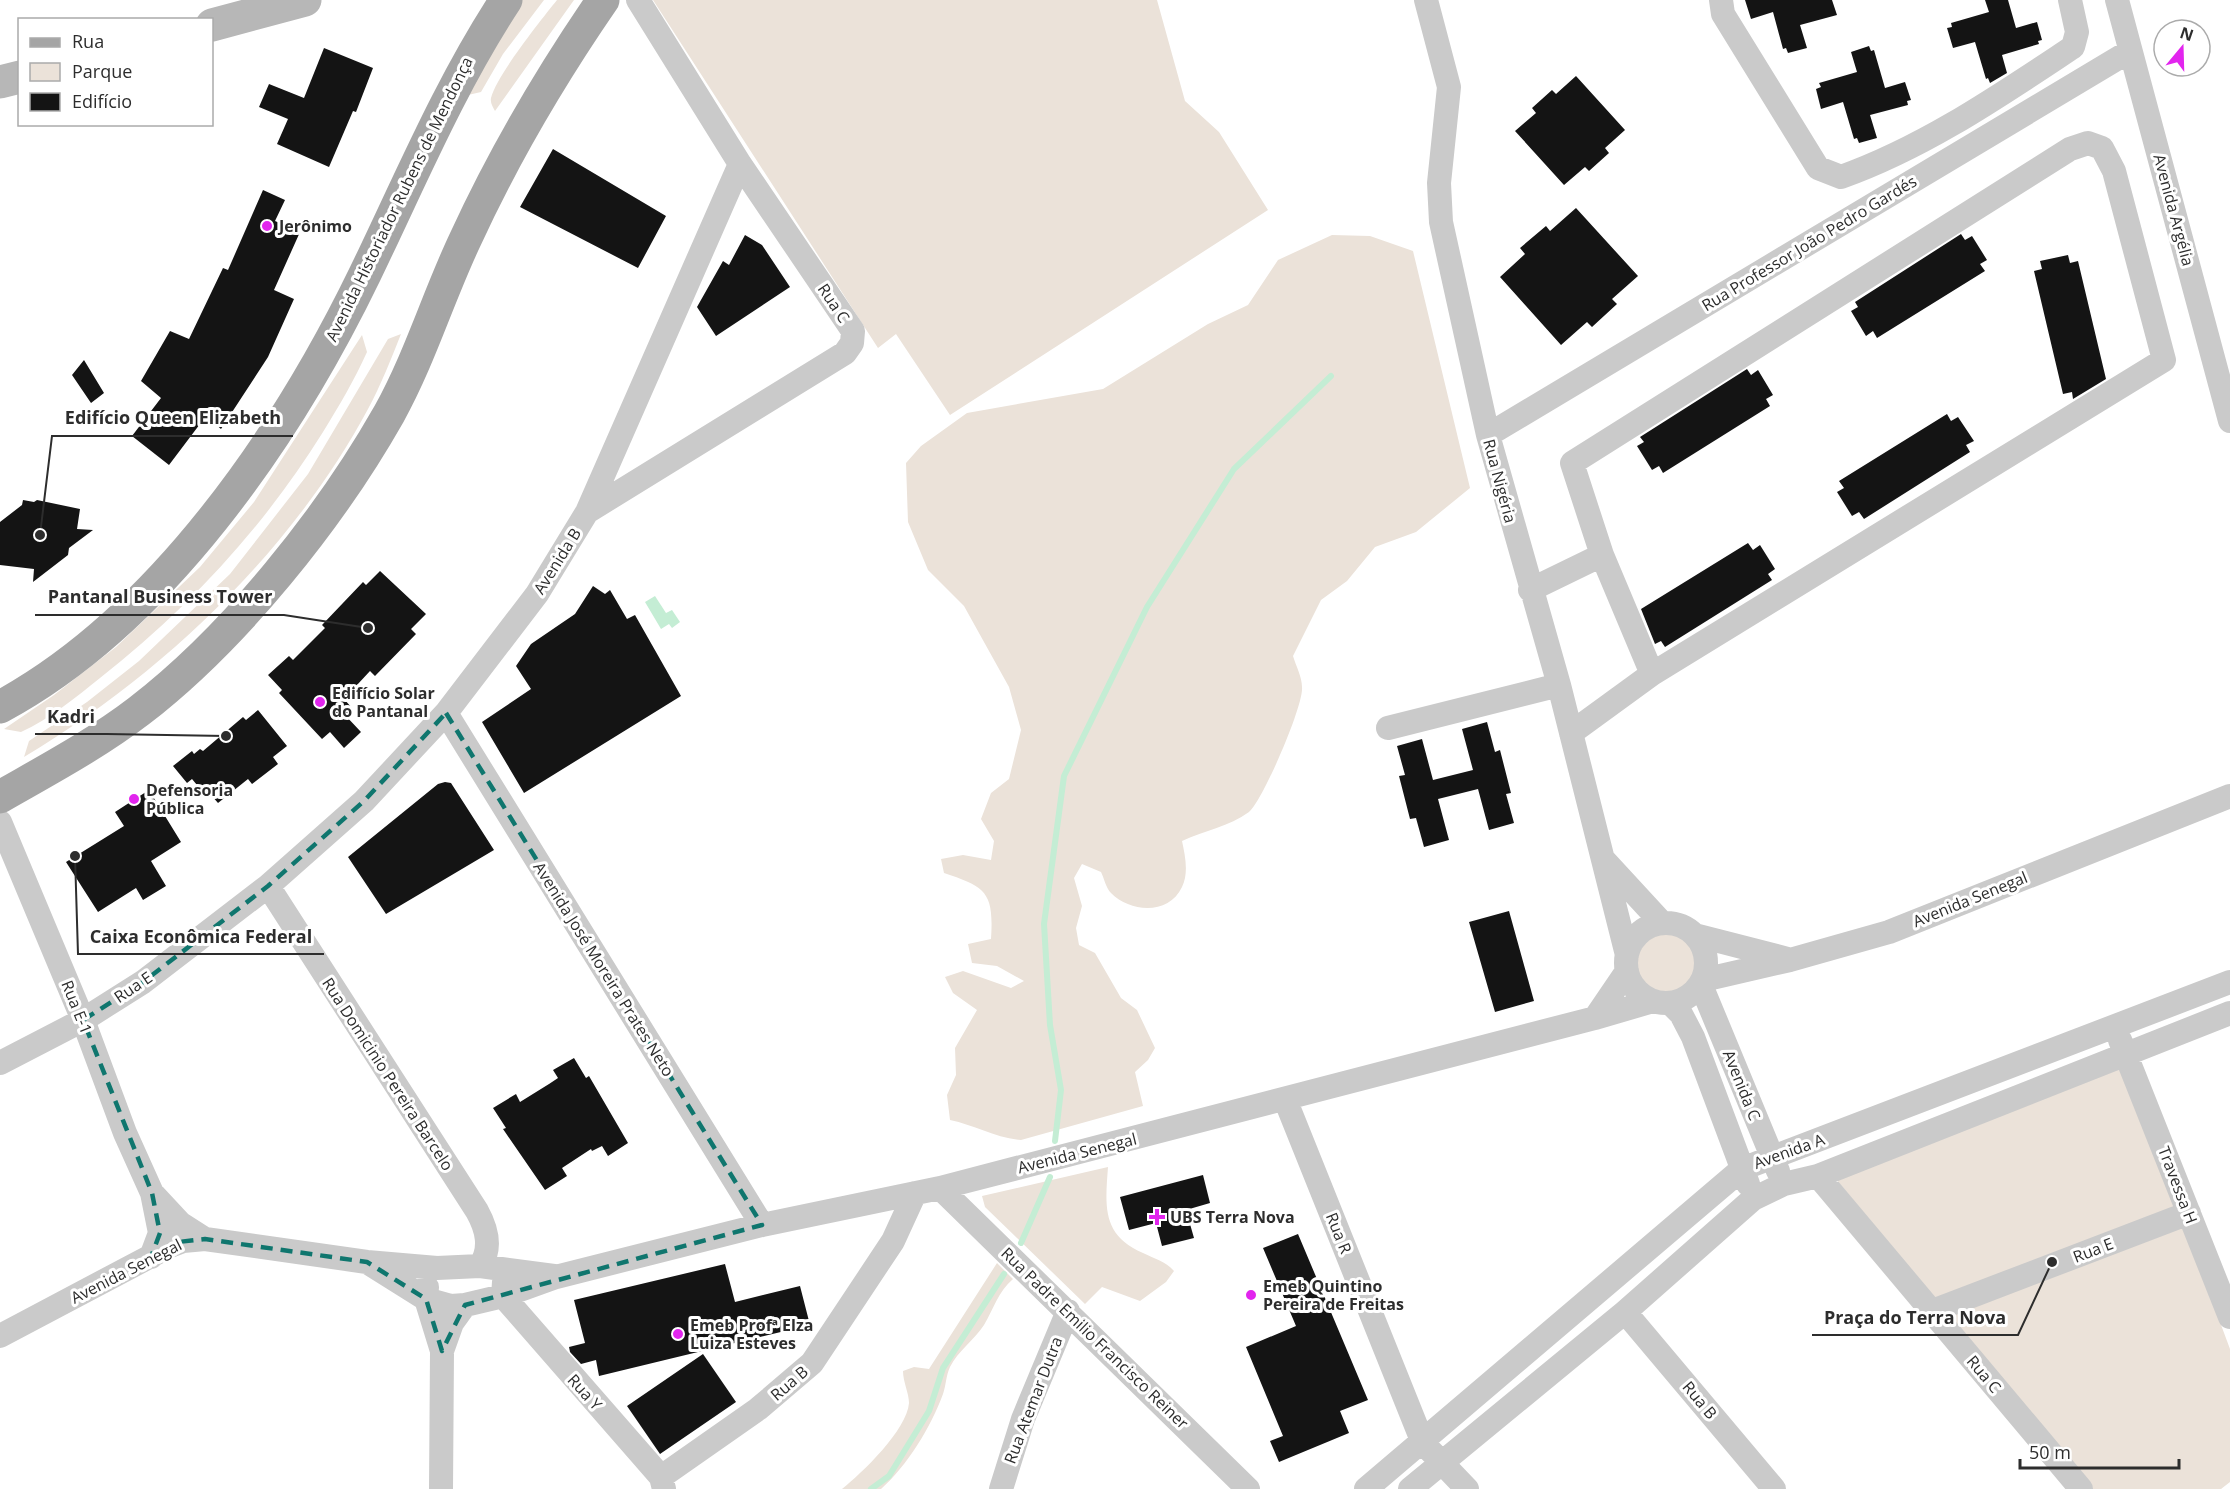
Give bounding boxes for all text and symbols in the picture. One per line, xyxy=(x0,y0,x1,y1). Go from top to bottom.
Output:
legend xyxy=(18,18,213,126)
north arrow xyxy=(2152,18,2212,78)
text: N xyxy=(2177,21,2197,46)
text: Rua xyxy=(72,29,104,53)
street label: Avenida Historiador Rubens de Mendonça xyxy=(320,53,478,345)
text: Parque xyxy=(72,59,132,83)
text: Edifício xyxy=(72,89,132,113)
street label: Avenida Argélia xyxy=(2148,152,2200,268)
street label: Rua Professor João Pedro Gardés xyxy=(1697,170,1921,316)
place label: Jerônimo xyxy=(277,215,352,237)
marker: Jerônimo xyxy=(260,219,274,233)
street label: Rua C xyxy=(813,279,855,327)
callout: Edifício Queen Elizabeth xyxy=(52,400,293,436)
text: Edifício Queen Elizabeth xyxy=(65,405,281,429)
street label: Rua Nigéria xyxy=(1478,437,1522,525)
street label: Avenida B xyxy=(528,524,586,598)
callout: Pantanal Business Tower xyxy=(35,579,284,615)
text: Pantanal Business Tower xyxy=(48,584,272,608)
place label: Edifício Solar do Pantanal xyxy=(332,682,435,722)
marker: Edifício Solar do Pantanal xyxy=(313,695,327,709)
callout: Kadri xyxy=(35,698,107,734)
text: Kadri xyxy=(47,704,95,728)
place label: Defensoria Pública xyxy=(146,779,233,819)
marker: Defensoria Pública xyxy=(127,792,141,806)
street label: Avenida José Moreira Prates Neto xyxy=(529,857,679,1081)
street label: Avenida Senegal xyxy=(1909,866,2031,932)
callout: Caixa Econômica Federal xyxy=(78,918,324,954)
text: Caixa Econômica Federal xyxy=(90,924,312,948)
street label: Rua E xyxy=(110,966,156,1008)
street label: Rua Domicinio Pereira Barcelo xyxy=(317,973,459,1175)
street label: Rua E-1 xyxy=(56,977,98,1037)
street label: Avenida C xyxy=(1718,1047,1766,1123)
street label: Avenida Senegal xyxy=(1015,1128,1139,1178)
street label: Avenida A xyxy=(1751,1128,1828,1174)
street label: Travessa H xyxy=(2153,1143,2203,1227)
place label: UBS Terra Nova xyxy=(1170,1206,1295,1228)
marker: UBS Terra Nova xyxy=(1148,1208,1166,1226)
street label: Rua R xyxy=(1321,1209,1357,1257)
street label: Rua E xyxy=(2070,1232,2116,1268)
street label: Avenida Senegal xyxy=(67,1234,185,1308)
street label: Rua Padre Emilio Francisco Reiner xyxy=(996,1242,1194,1434)
place label: Emeb Quintino Pereira de Freitas xyxy=(1263,1275,1404,1315)
marker: Emeb Quintino Pereira de Freitas xyxy=(1244,1288,1258,1302)
callout: Praça do Terra Nova xyxy=(1812,1299,2018,1335)
text: Praça do Terra Nova xyxy=(1824,1305,2006,1329)
place label: Emeb Profª Elza Luiza Esteves xyxy=(690,1314,813,1354)
marker: Emeb Profª Elza Luiza Esteves xyxy=(671,1327,685,1341)
street label: Rua Atemar Dutra xyxy=(999,1333,1067,1467)
street label: Rua C xyxy=(1962,1351,2006,1397)
street label: Rua B xyxy=(766,1361,812,1405)
street label: Rua Y xyxy=(563,1369,607,1415)
street label: Rua B xyxy=(1678,1376,1722,1424)
scale bar xyxy=(2020,1432,2179,1470)
text: 50 m xyxy=(2029,1440,2071,1464)

